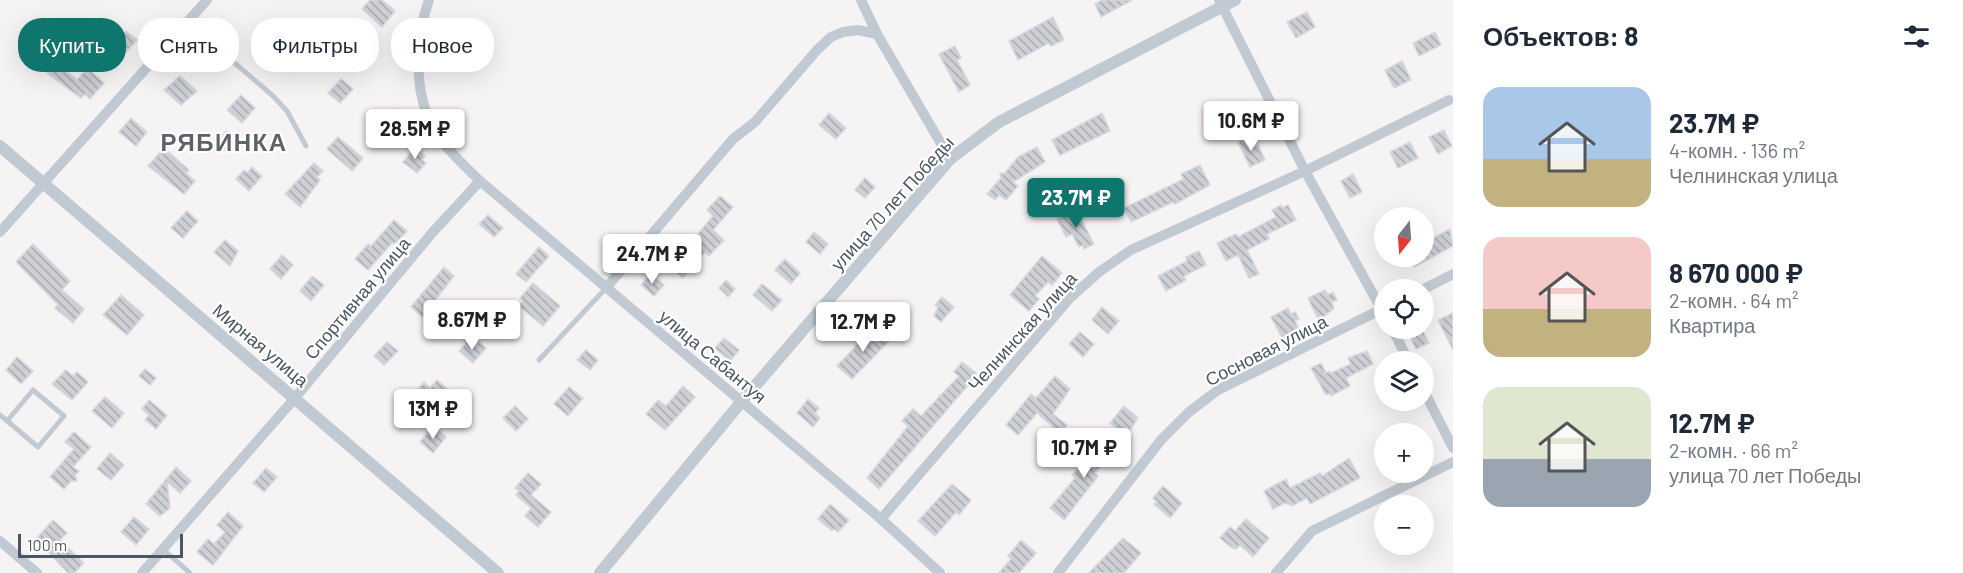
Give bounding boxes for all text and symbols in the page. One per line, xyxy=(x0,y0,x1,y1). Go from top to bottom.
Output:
chip: Купить xyxy=(18,18,126,72)
chip: Снять xyxy=(138,18,239,72)
chip: Фильтры xyxy=(251,18,379,72)
chip: Новое xyxy=(391,18,494,72)
text: Объектов: 8 xyxy=(1483,20,1638,51)
icon: filters xyxy=(1900,20,1933,53)
pin: 10.6M ₽ xyxy=(1196,101,1306,152)
text: 23.7M ₽ xyxy=(1669,107,1759,138)
text: 10.6M ₽ xyxy=(1218,108,1284,132)
pin: 28.5M ₽ xyxy=(360,109,470,160)
icon: home xyxy=(1531,111,1603,183)
text: 28.5M ₽ xyxy=(380,116,450,140)
district label: РЯБИНКА xyxy=(161,127,287,156)
street label: улица 70 лет Победы xyxy=(826,131,958,275)
text: 4-комн. · 136 m² xyxy=(1669,138,1805,162)
text: Челнинская улица xyxy=(1669,163,1838,187)
pin: 23.7M ₽ xyxy=(1021,178,1131,229)
text: 23.7M ₽ xyxy=(1041,185,1111,209)
north arrow xyxy=(1374,207,1434,267)
map controls xyxy=(1374,207,1434,555)
street label: Спортивная улица xyxy=(299,232,415,364)
pin: 24.7M ₽ xyxy=(597,234,707,285)
text: 24.7M ₽ xyxy=(617,241,687,265)
text: 8 670 000 ₽ xyxy=(1669,257,1803,288)
icon: home xyxy=(1531,261,1603,333)
street label: Челнинская улица xyxy=(963,266,1082,395)
button: locate xyxy=(1374,279,1434,339)
text: 2-комн. · 64 m² xyxy=(1669,288,1799,312)
street label: Мирная улица xyxy=(209,299,314,392)
pin: 8.67M ₽ xyxy=(417,300,527,351)
pin: 12.7M ₽ xyxy=(808,302,918,353)
street label: улица Сабантуя xyxy=(655,305,771,407)
text: 8.67M ₽ xyxy=(437,307,507,331)
text: 12.7M ₽ xyxy=(830,309,896,333)
street label: Сосновая улица xyxy=(1201,309,1332,390)
text: Квартира xyxy=(1669,313,1755,337)
button: layers xyxy=(1374,351,1434,411)
pin: 13M ₽ xyxy=(391,389,475,440)
text: 13M ₽ xyxy=(408,396,458,420)
text: 12.7M ₽ xyxy=(1669,407,1755,438)
icon: home xyxy=(1531,411,1603,483)
button: + xyxy=(1374,423,1434,483)
pin: 10.7M ₽ xyxy=(1029,428,1139,479)
text: 10.7M ₽ xyxy=(1051,435,1117,459)
text: 2-комн. · 66 m² xyxy=(1669,438,1798,462)
text: улица 70 лет Победы xyxy=(1669,463,1862,487)
button: − xyxy=(1374,495,1434,555)
scale bar xyxy=(18,531,183,558)
text: 100 m xyxy=(27,535,67,554)

